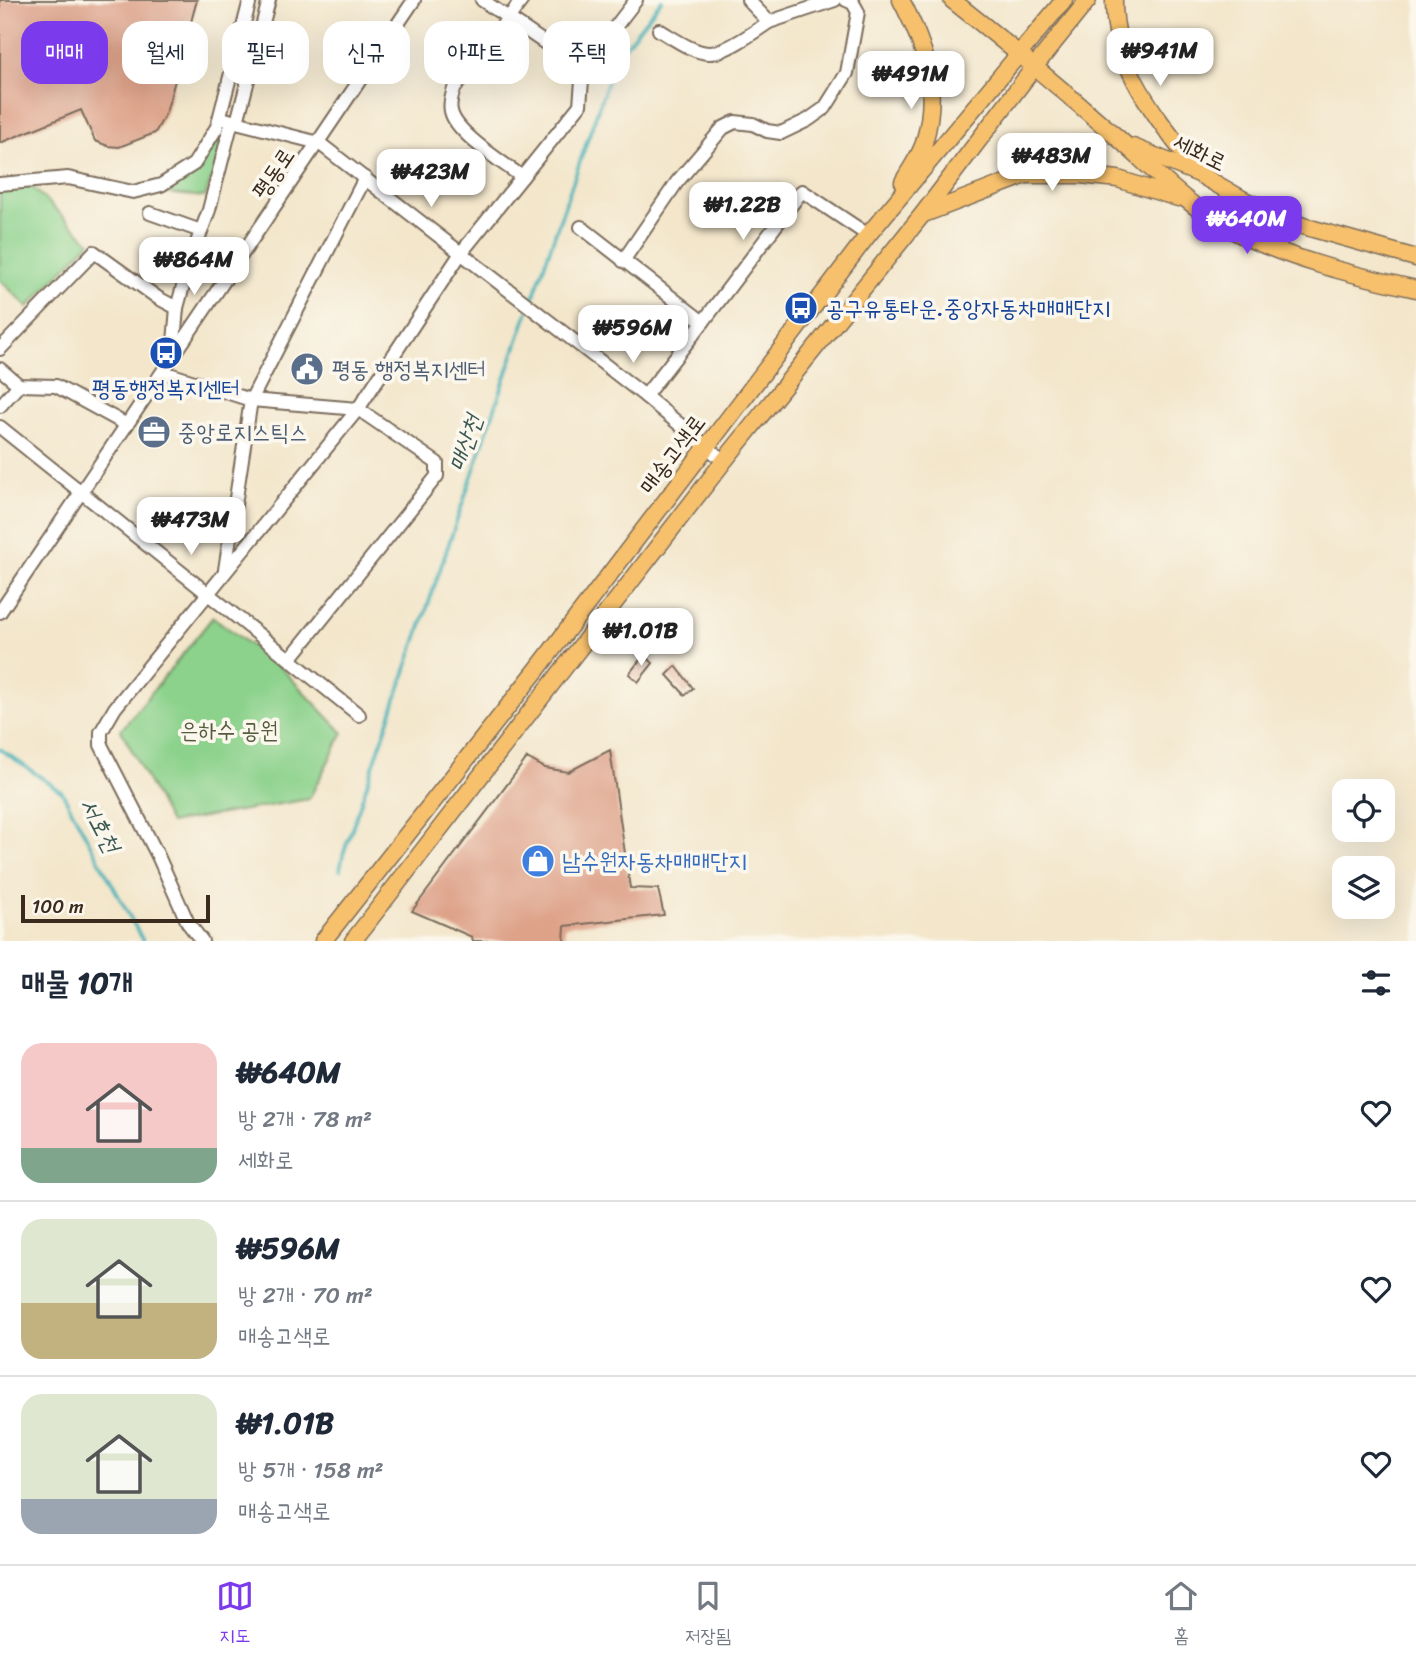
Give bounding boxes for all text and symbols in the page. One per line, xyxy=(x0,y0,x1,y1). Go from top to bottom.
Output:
chip: 매매 xyxy=(21,21,108,84)
chip: 월세 xyxy=(122,21,208,84)
chip: 필터 xyxy=(222,21,309,84)
chip: 신규 xyxy=(323,21,410,84)
chip: 아파트 xyxy=(424,21,529,84)
chip: 주택 xyxy=(543,21,630,84)
pin: ₩941M xyxy=(1111,28,1209,88)
text: ₩941M xyxy=(1123,30,1197,71)
pin: ₩491M xyxy=(862,52,960,111)
text: ₩491M xyxy=(874,53,948,94)
street label: 세화로 xyxy=(1166,122,1234,183)
pin: ₩483M xyxy=(1003,134,1101,193)
text: ₩483M xyxy=(1013,135,1091,176)
street label: 평동로 xyxy=(241,139,306,208)
pin: ₩423M xyxy=(382,150,480,209)
text: ₩423M xyxy=(393,151,469,192)
pin: ₩1.22B xyxy=(686,182,800,242)
text: ₩1.22B xyxy=(705,184,781,225)
pin: ₩640M xyxy=(1198,196,1296,256)
text: ₩640M xyxy=(1208,198,1286,239)
pin: ₩864M xyxy=(145,238,243,297)
text: ₩864M xyxy=(155,239,233,280)
place label: 공구유통타운.중앙자동차매매단지 xyxy=(826,288,1111,329)
bus stop icon: 공구유통타운.중앙자동차매매단지 xyxy=(782,289,820,327)
pin: ₩596M xyxy=(584,306,682,365)
text: ₩596M xyxy=(594,307,672,348)
bus stop icon: 평동행정복지센터 xyxy=(147,334,185,372)
place label: 평동 행정복지센터 xyxy=(332,349,486,390)
public building icon: 평동 행정복지센터 xyxy=(288,350,326,388)
place label: 평동행정복지센터 xyxy=(92,368,240,409)
street label: 매송고색로 xyxy=(628,405,717,504)
water label: 매산천 xyxy=(436,406,495,477)
place label: 중앙로지스틱스 xyxy=(178,412,308,453)
office icon: 중앙로지스틱스 xyxy=(135,413,173,451)
pin: ₩473M xyxy=(142,498,240,557)
text: ₩473M xyxy=(153,499,229,540)
pin: ₩1.01B xyxy=(584,608,698,668)
text: ₩1.01B xyxy=(604,610,678,651)
park label: 은하수 공원 xyxy=(180,710,278,751)
map controls xyxy=(1332,779,1395,919)
button: locate xyxy=(1332,779,1395,842)
water label: 서호천 xyxy=(68,790,133,863)
place label: 남수원자동차매매단지 xyxy=(562,841,747,882)
shop icon: 남수원자동차매매단지 xyxy=(519,842,557,880)
button: layers xyxy=(1332,856,1395,919)
text: 100 m xyxy=(32,890,84,923)
scale bar xyxy=(21,892,210,924)
text: 매물 10개 xyxy=(21,956,133,1010)
icon: filters xyxy=(1357,964,1395,1002)
text: ₩640M xyxy=(238,1045,340,1099)
icon: home xyxy=(77,1071,161,1155)
icon: heart xyxy=(1357,1094,1395,1132)
text: 방 2개 · 78 m² xyxy=(238,1099,372,1140)
text: 세화로 xyxy=(238,1140,294,1181)
text: ₩596M xyxy=(238,1221,339,1275)
icon: home xyxy=(77,1247,161,1331)
icon: heart xyxy=(1357,1270,1395,1308)
text: 방 2개 · 70 m² xyxy=(238,1275,373,1316)
text: 매송고색로 xyxy=(238,1316,331,1357)
text: ₩1.01B xyxy=(238,1396,334,1450)
icon: home xyxy=(77,1422,161,1506)
icon: heart xyxy=(1357,1445,1395,1483)
text: 방 5개 · 158 m² xyxy=(238,1450,384,1491)
text: 매송고색로 xyxy=(238,1491,331,1532)
tab: 지도 xyxy=(216,1577,254,1652)
tab: 저장됨 xyxy=(685,1577,731,1652)
tab: 홈 xyxy=(1162,1577,1200,1652)

